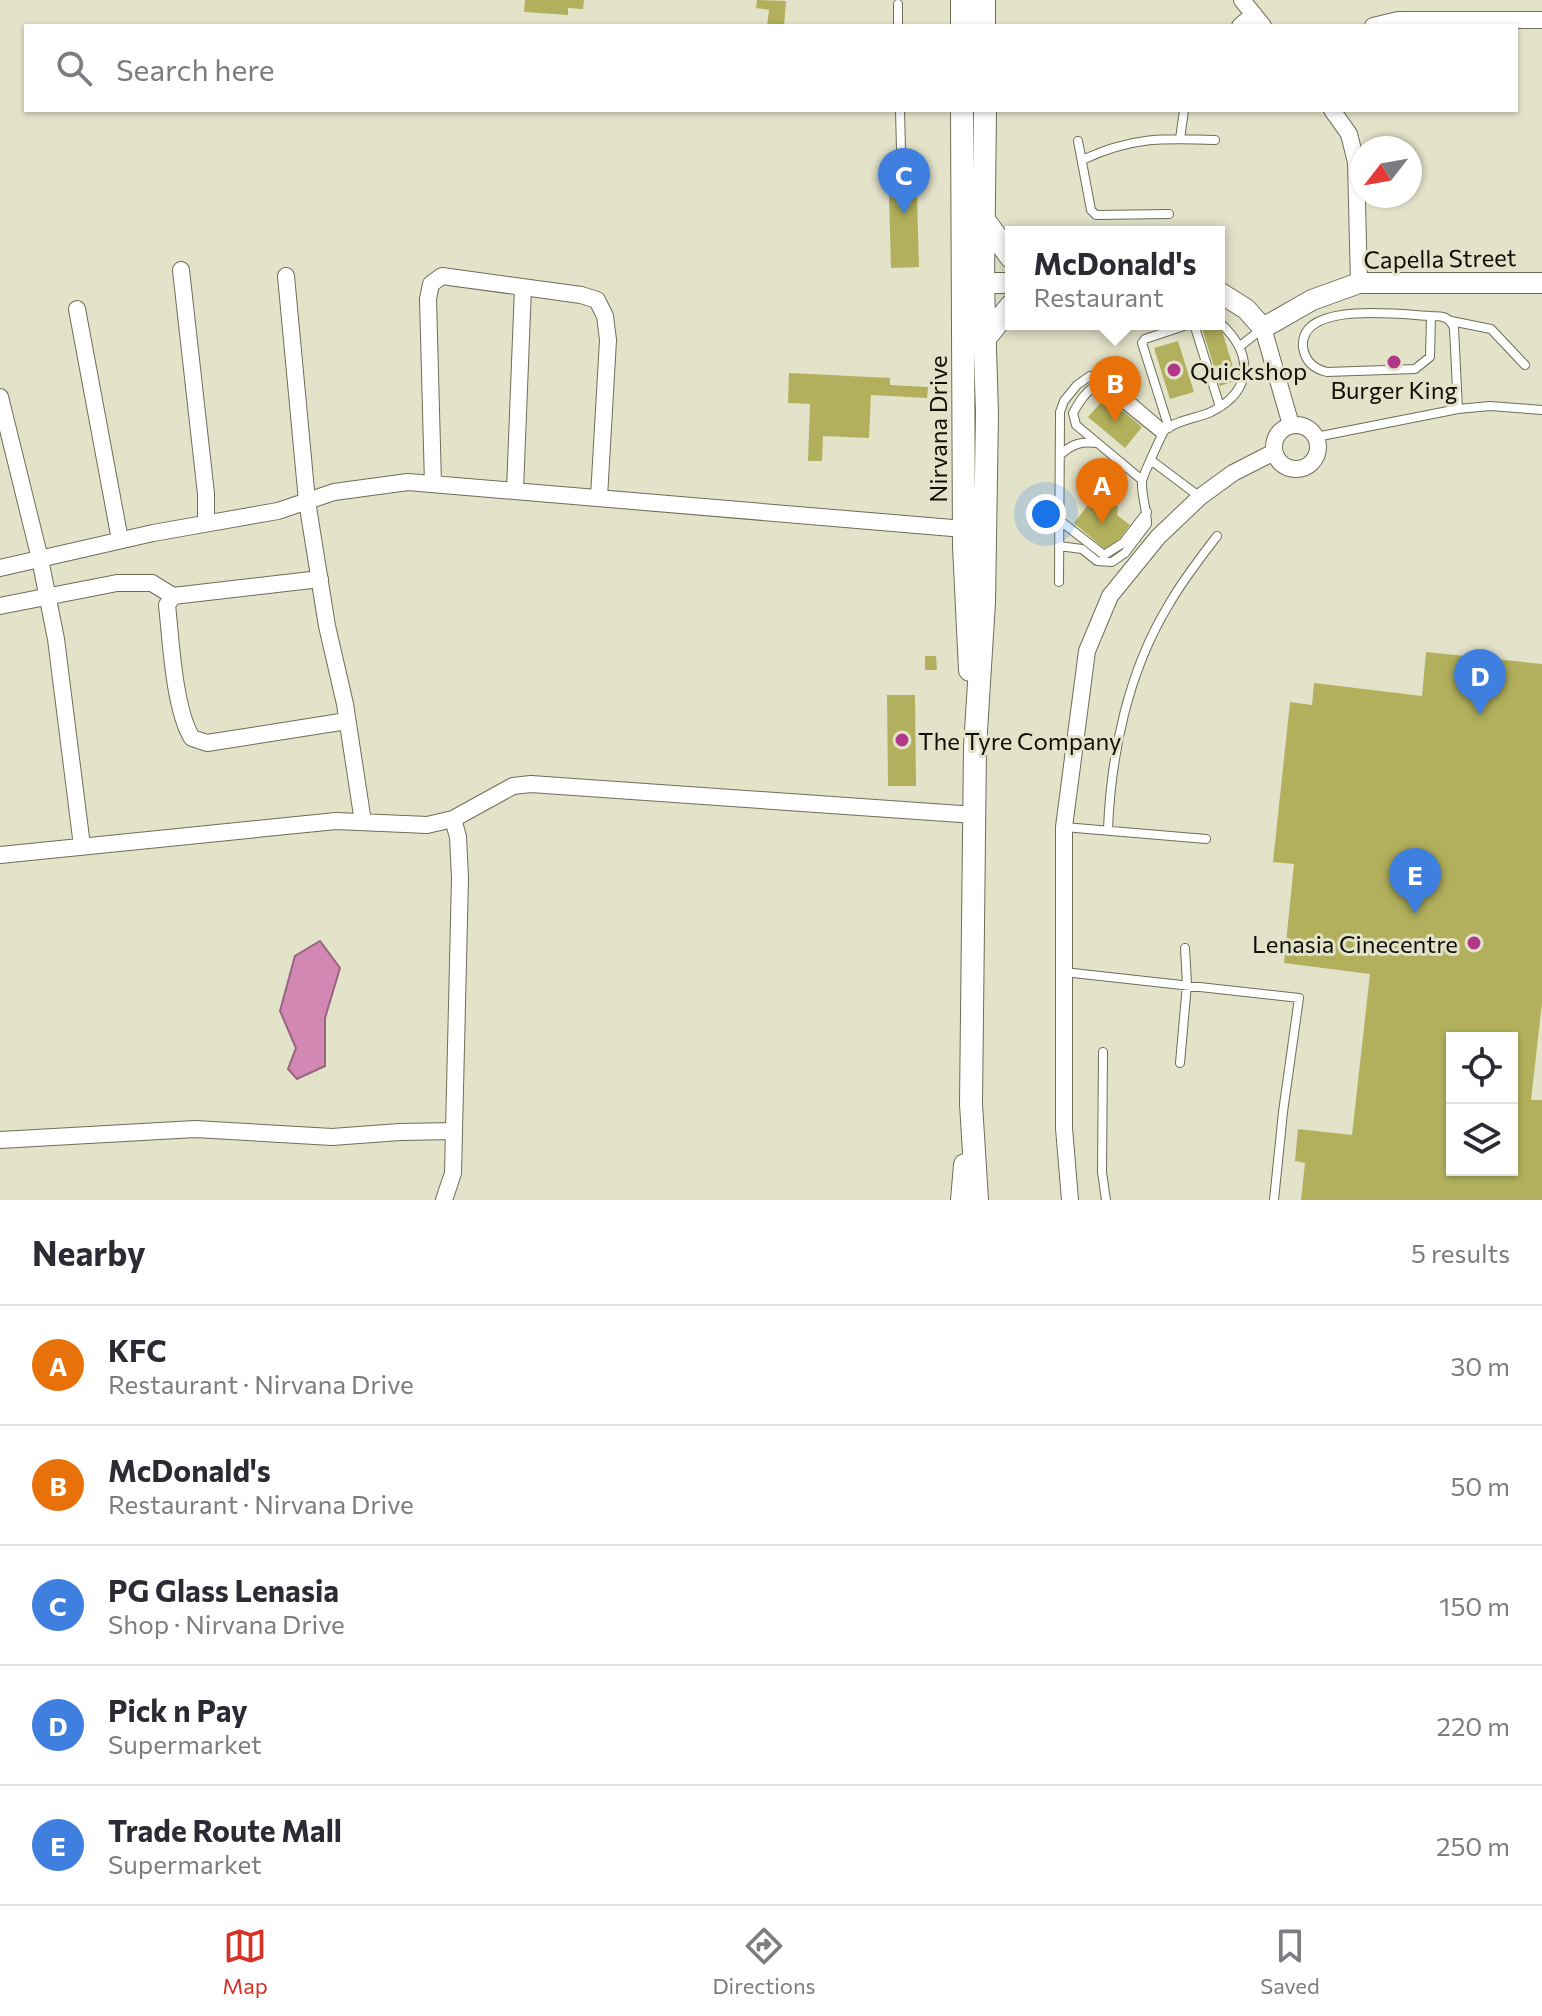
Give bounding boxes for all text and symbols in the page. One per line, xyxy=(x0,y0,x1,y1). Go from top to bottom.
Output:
search box xyxy=(24,24,1518,112)
icon: search xyxy=(52,46,96,90)
text: Search here xyxy=(116,50,275,87)
north arrow xyxy=(1350,136,1422,208)
pin: C xyxy=(878,148,930,214)
popup xyxy=(1005,226,1225,330)
street label: Capella Street xyxy=(1363,242,1517,274)
text: McDonald's xyxy=(1034,244,1196,281)
text: Restaurant xyxy=(1034,281,1164,312)
marker: Burger King xyxy=(1385,353,1403,371)
street label: Nirvana Drive xyxy=(923,355,952,503)
pin: B xyxy=(1089,356,1141,422)
place label: Quickshop xyxy=(1190,356,1307,385)
marker: Quickshop xyxy=(1165,361,1183,379)
place label: Burger King xyxy=(1330,375,1458,404)
pin: A xyxy=(1076,458,1128,524)
your location xyxy=(1026,494,1066,534)
pin: D xyxy=(1454,649,1506,715)
place label: The Tyre Company xyxy=(918,726,1121,755)
marker: The Tyre Company xyxy=(893,731,911,749)
pin: E xyxy=(1389,848,1441,914)
place label: Lenasia Cinecentre xyxy=(1252,929,1458,958)
marker: Lenasia Cinecentre xyxy=(1465,934,1483,952)
map controls xyxy=(1446,1032,1518,1176)
button: locate xyxy=(1446,1032,1518,1104)
button: layers xyxy=(1446,1104,1518,1176)
text: Nearby xyxy=(32,1231,146,1273)
text: 5 results xyxy=(1411,1237,1510,1268)
text: KFC xyxy=(108,1331,167,1368)
text: A xyxy=(49,1350,67,1381)
text: 30 m xyxy=(1451,1350,1510,1381)
text: Restaurant · Nirvana Drive xyxy=(108,1368,414,1399)
text: McDonald's xyxy=(108,1451,271,1488)
text: B xyxy=(49,1470,67,1501)
text: 50 m xyxy=(1450,1470,1510,1501)
text: Restaurant · Nirvana Drive xyxy=(108,1488,414,1519)
text: PG Glass Lenasia xyxy=(108,1571,339,1608)
text: C xyxy=(49,1590,67,1621)
text: 150 m xyxy=(1439,1590,1510,1621)
text: Shop · Nirvana Drive xyxy=(108,1608,345,1639)
text: Pick n Pay xyxy=(108,1691,248,1728)
text: D xyxy=(48,1710,68,1741)
text: 220 m xyxy=(1437,1710,1510,1741)
text: Supermarket xyxy=(108,1728,262,1759)
text: Trade Route Mall xyxy=(108,1811,342,1848)
text: E xyxy=(50,1830,66,1861)
text: 250 m xyxy=(1436,1830,1510,1861)
text: Supermarket xyxy=(108,1848,262,1879)
tab: Map xyxy=(222,1924,268,1999)
tab: Directions xyxy=(712,1924,816,1999)
tab: Saved xyxy=(1260,1924,1320,1999)

